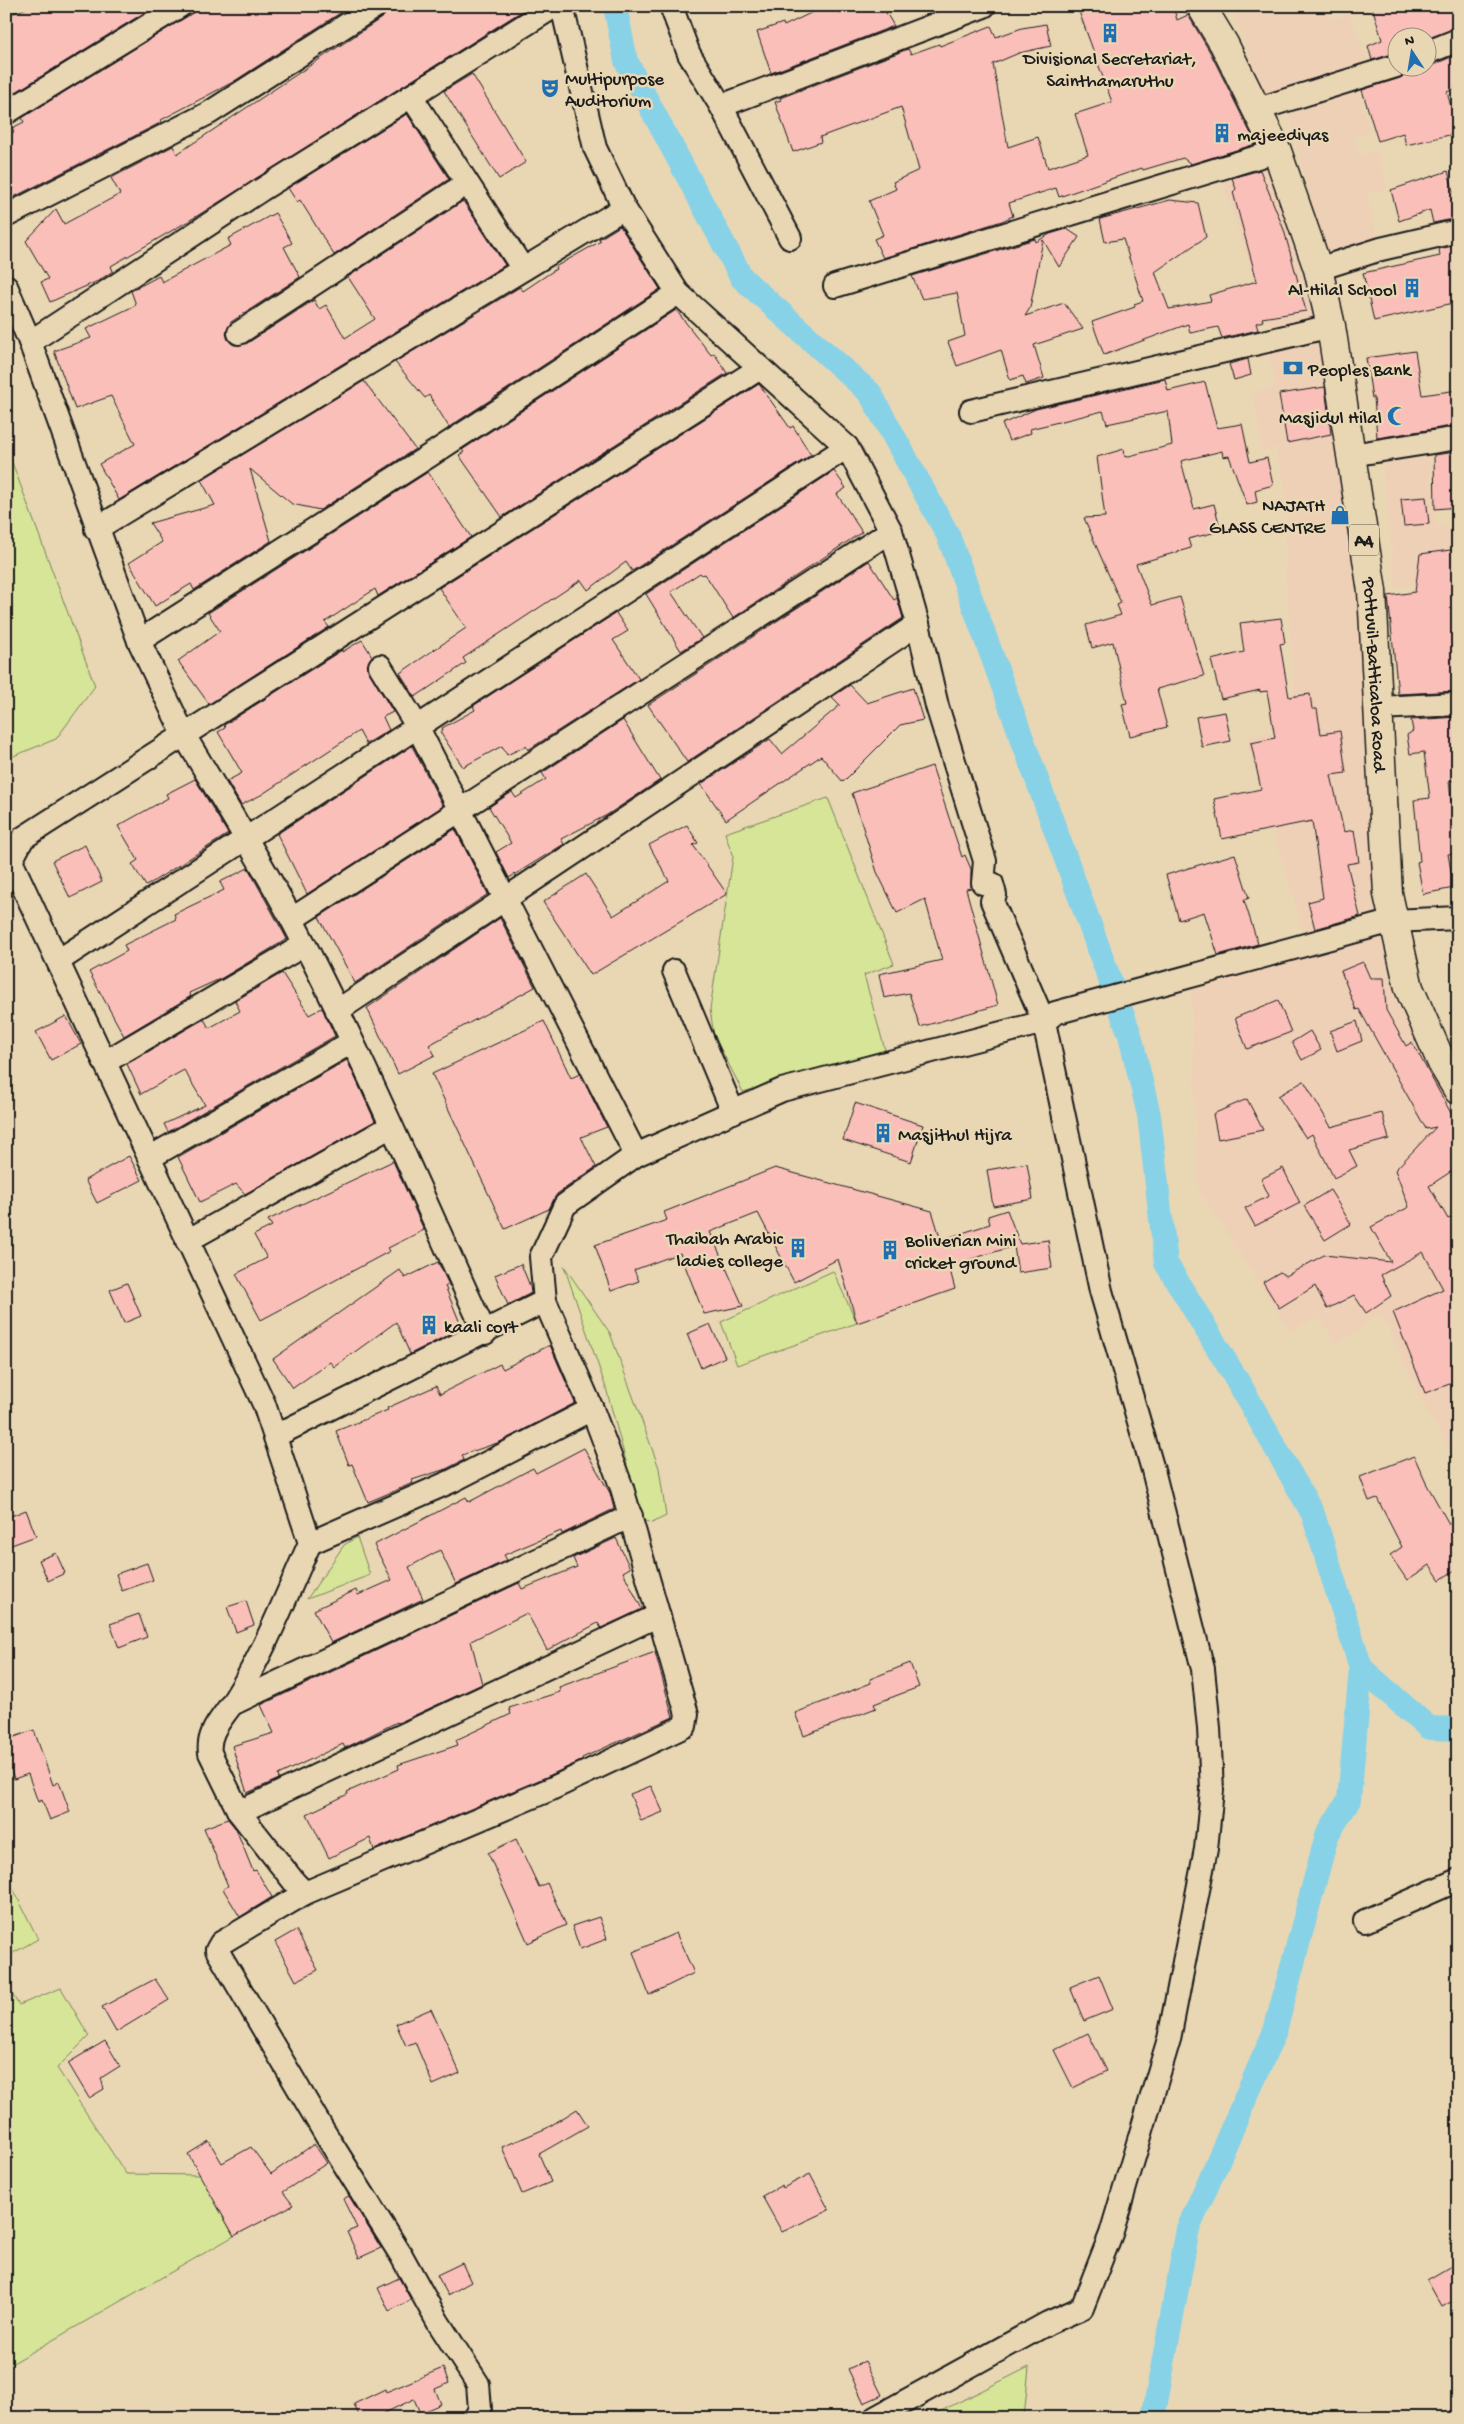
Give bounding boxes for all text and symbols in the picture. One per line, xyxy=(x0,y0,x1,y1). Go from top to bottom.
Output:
building icon: Divisional Secretariat, Sainthamaruthu xyxy=(1099,22,1121,44)
north arrow xyxy=(1386,28,1436,78)
text: N xyxy=(1404,32,1416,51)
place label: Divisional Secretariat, Sainthamaruthu xyxy=(1021,49,1197,94)
place label: Multipurpose Auditorium xyxy=(565,69,664,114)
theatre icon: Multipurpose Auditorium xyxy=(539,77,561,99)
building icon: majeediyas xyxy=(1211,122,1233,144)
place label: majeediyas xyxy=(1237,125,1329,148)
building icon: Al-Hilal School xyxy=(1401,277,1423,299)
place label: Al-Hilal School xyxy=(1288,280,1397,303)
bank icon: Peoples Bank xyxy=(1282,357,1304,379)
place label: Peoples Bank xyxy=(1307,360,1412,383)
mosque icon: Masjidul Hilal xyxy=(1386,405,1408,427)
place label: Masjidul Hilal xyxy=(1279,408,1382,431)
place label: NAJATH GLASS CENTRE xyxy=(1209,496,1326,541)
shop icon: NAJATH GLASS CENTRE xyxy=(1329,504,1351,526)
road number: A4 xyxy=(1349,524,1379,556)
street label: Pottuvil-Batticaloa Road xyxy=(1355,575,1390,775)
building icon: Masjithul Hijra xyxy=(872,1122,894,1144)
place label: Masjithul Hijra xyxy=(898,1125,1013,1148)
place label: Thaibah Arabic ladies college xyxy=(665,1229,784,1274)
place label: Boliverian Mini cricket ground xyxy=(904,1231,1018,1276)
building icon: Thaibah Arabic ladies college xyxy=(787,1237,809,1259)
building icon: Boliverian Mini cricket ground xyxy=(879,1239,901,1261)
building icon: kaali cort xyxy=(418,1314,440,1336)
place label: kaali cort xyxy=(444,1317,519,1340)

